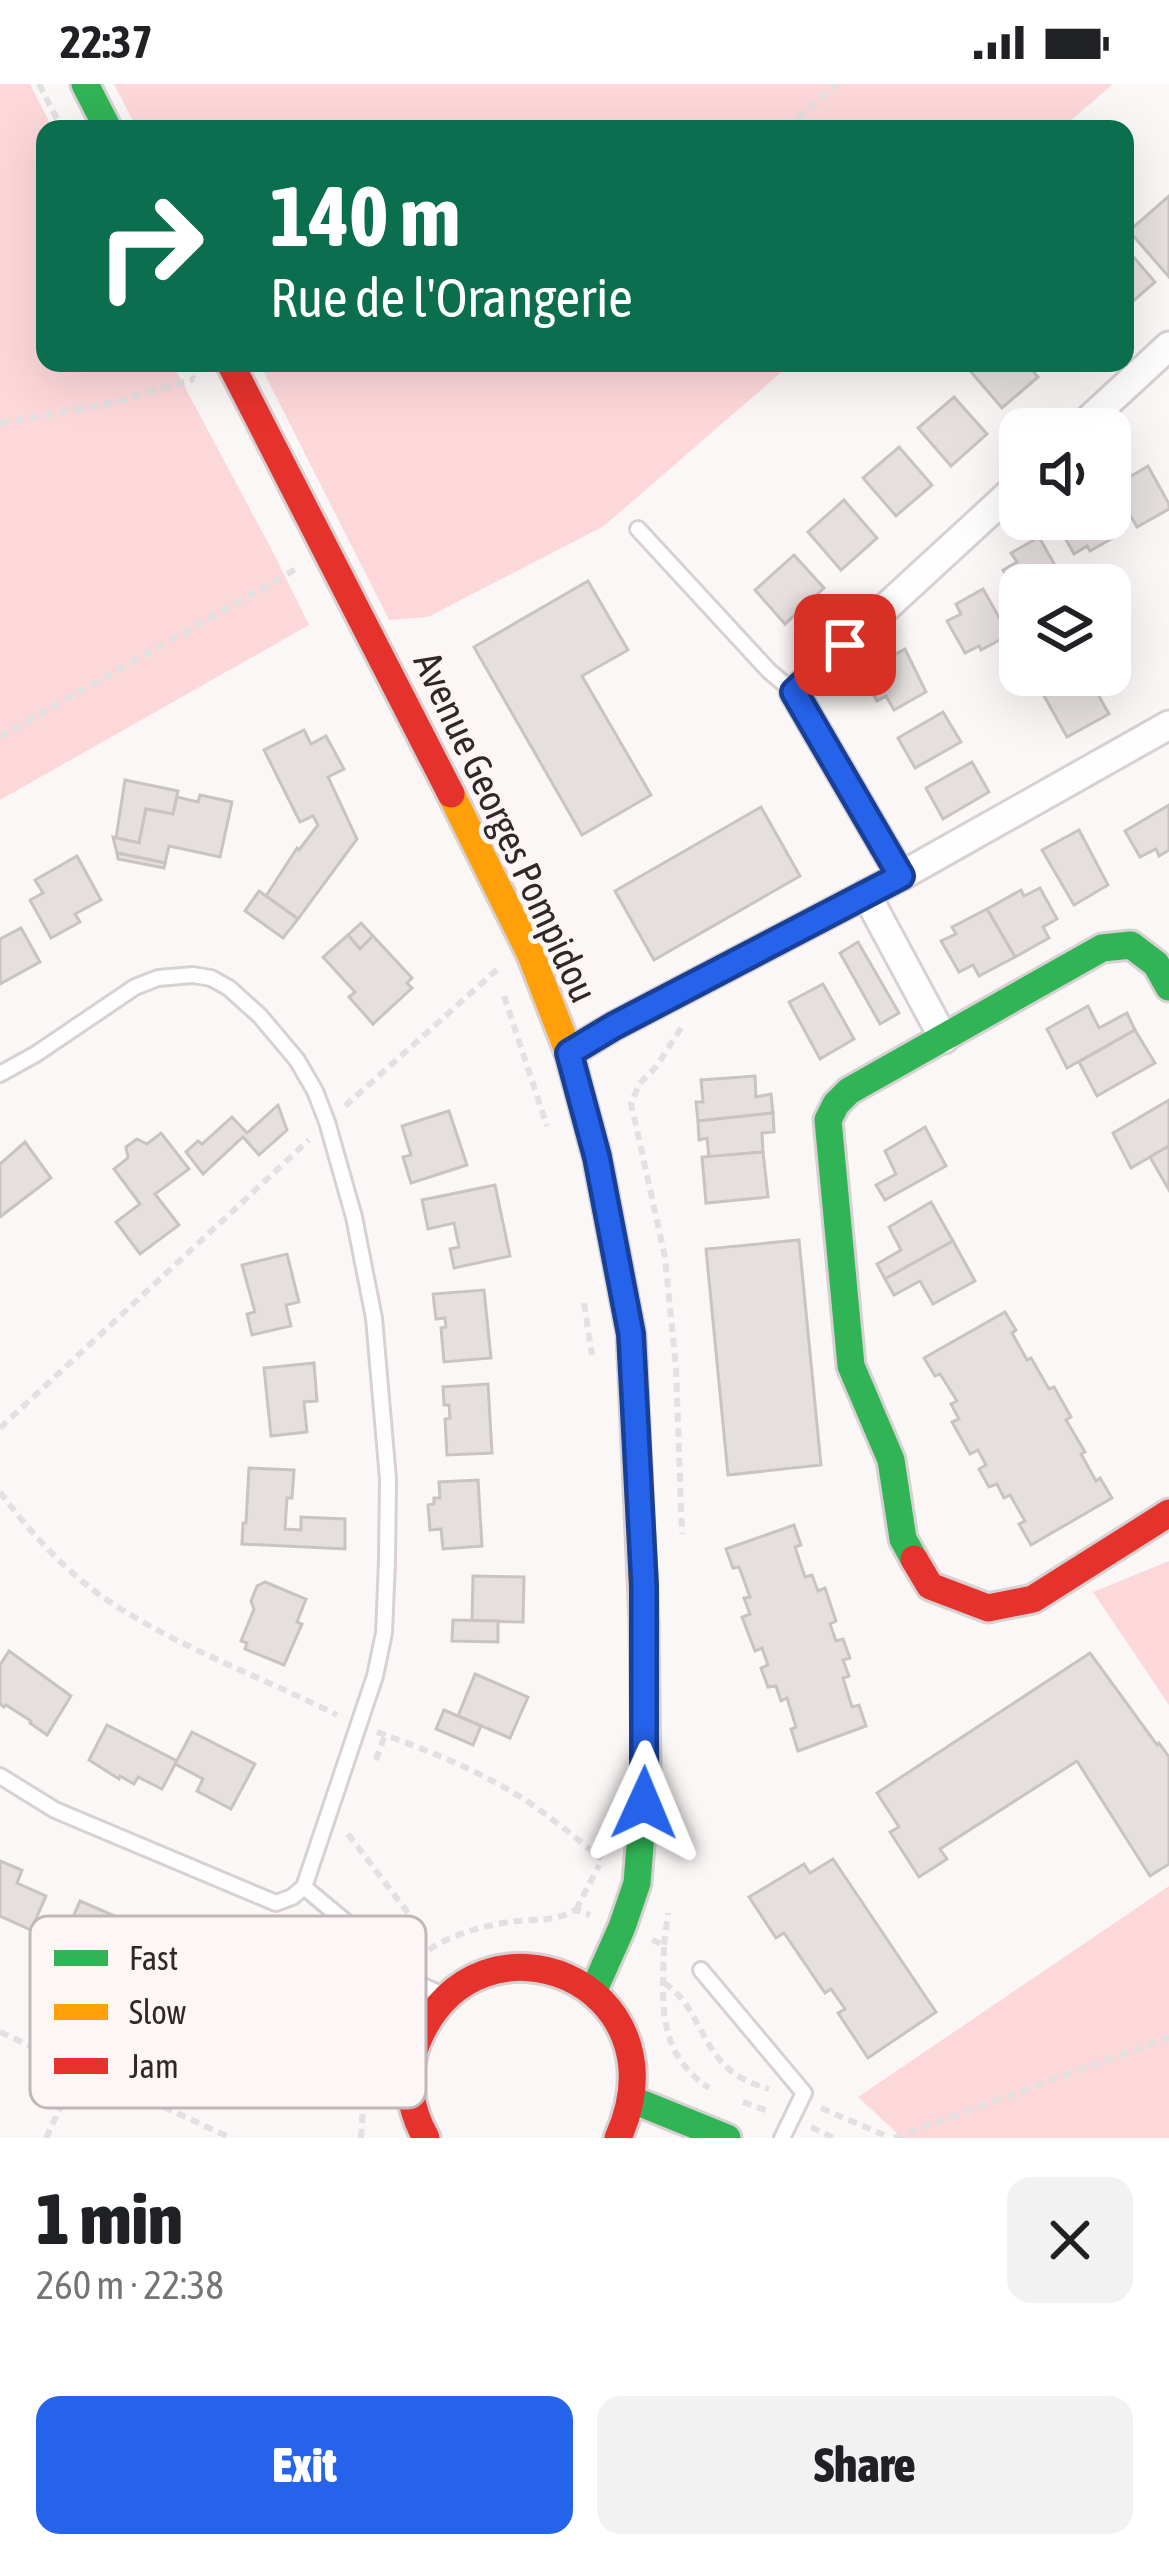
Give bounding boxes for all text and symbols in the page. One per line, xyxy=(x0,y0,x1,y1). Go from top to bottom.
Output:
text: 22:37 xyxy=(60,16,153,68)
icon: right xyxy=(72,168,228,324)
text: 140 m xyxy=(270,168,460,264)
text: Rue de l'Orangerie xyxy=(270,267,633,328)
map controls xyxy=(999,408,1131,696)
button: sound xyxy=(999,408,1131,540)
button: layers xyxy=(999,564,1131,696)
pin xyxy=(794,594,896,696)
icon: arrive xyxy=(812,612,878,678)
street label: Avenue Georges Pompidou xyxy=(406,645,606,1009)
position arrow xyxy=(581,1740,707,1866)
legend xyxy=(30,1916,426,2108)
text: Fast xyxy=(129,1939,178,1977)
text: Slow xyxy=(129,1993,186,2031)
text: Jam xyxy=(129,2047,179,2085)
text: 1 min xyxy=(36,2177,183,2259)
button: close xyxy=(1007,2177,1133,2303)
text: 260 m · 22:38 xyxy=(36,2263,224,2307)
button: Exit xyxy=(36,2396,573,2534)
button: Share xyxy=(597,2396,1133,2534)

